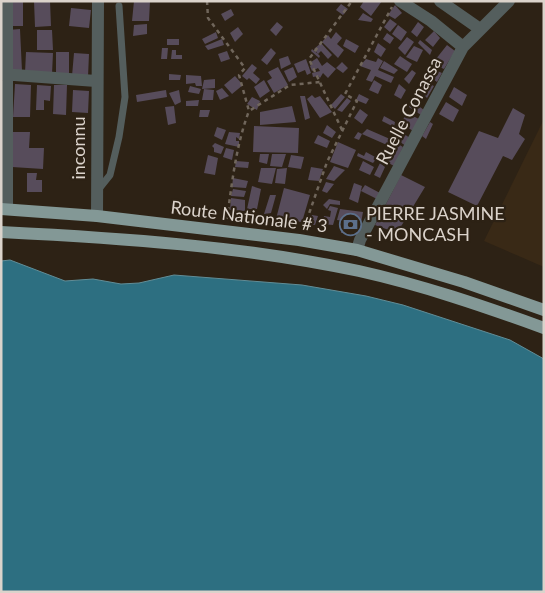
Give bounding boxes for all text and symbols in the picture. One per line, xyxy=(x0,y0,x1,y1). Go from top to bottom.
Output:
street label: Ruelle Conassa xyxy=(371,53,446,168)
street label: inconnu xyxy=(67,116,89,180)
street label: Route Nationale # 3 xyxy=(169,195,329,237)
place label: PIERRE JASMINE - MONCASH xyxy=(366,202,505,245)
bank icon: PIERRE JASMINE - MONCASH xyxy=(338,212,362,236)

